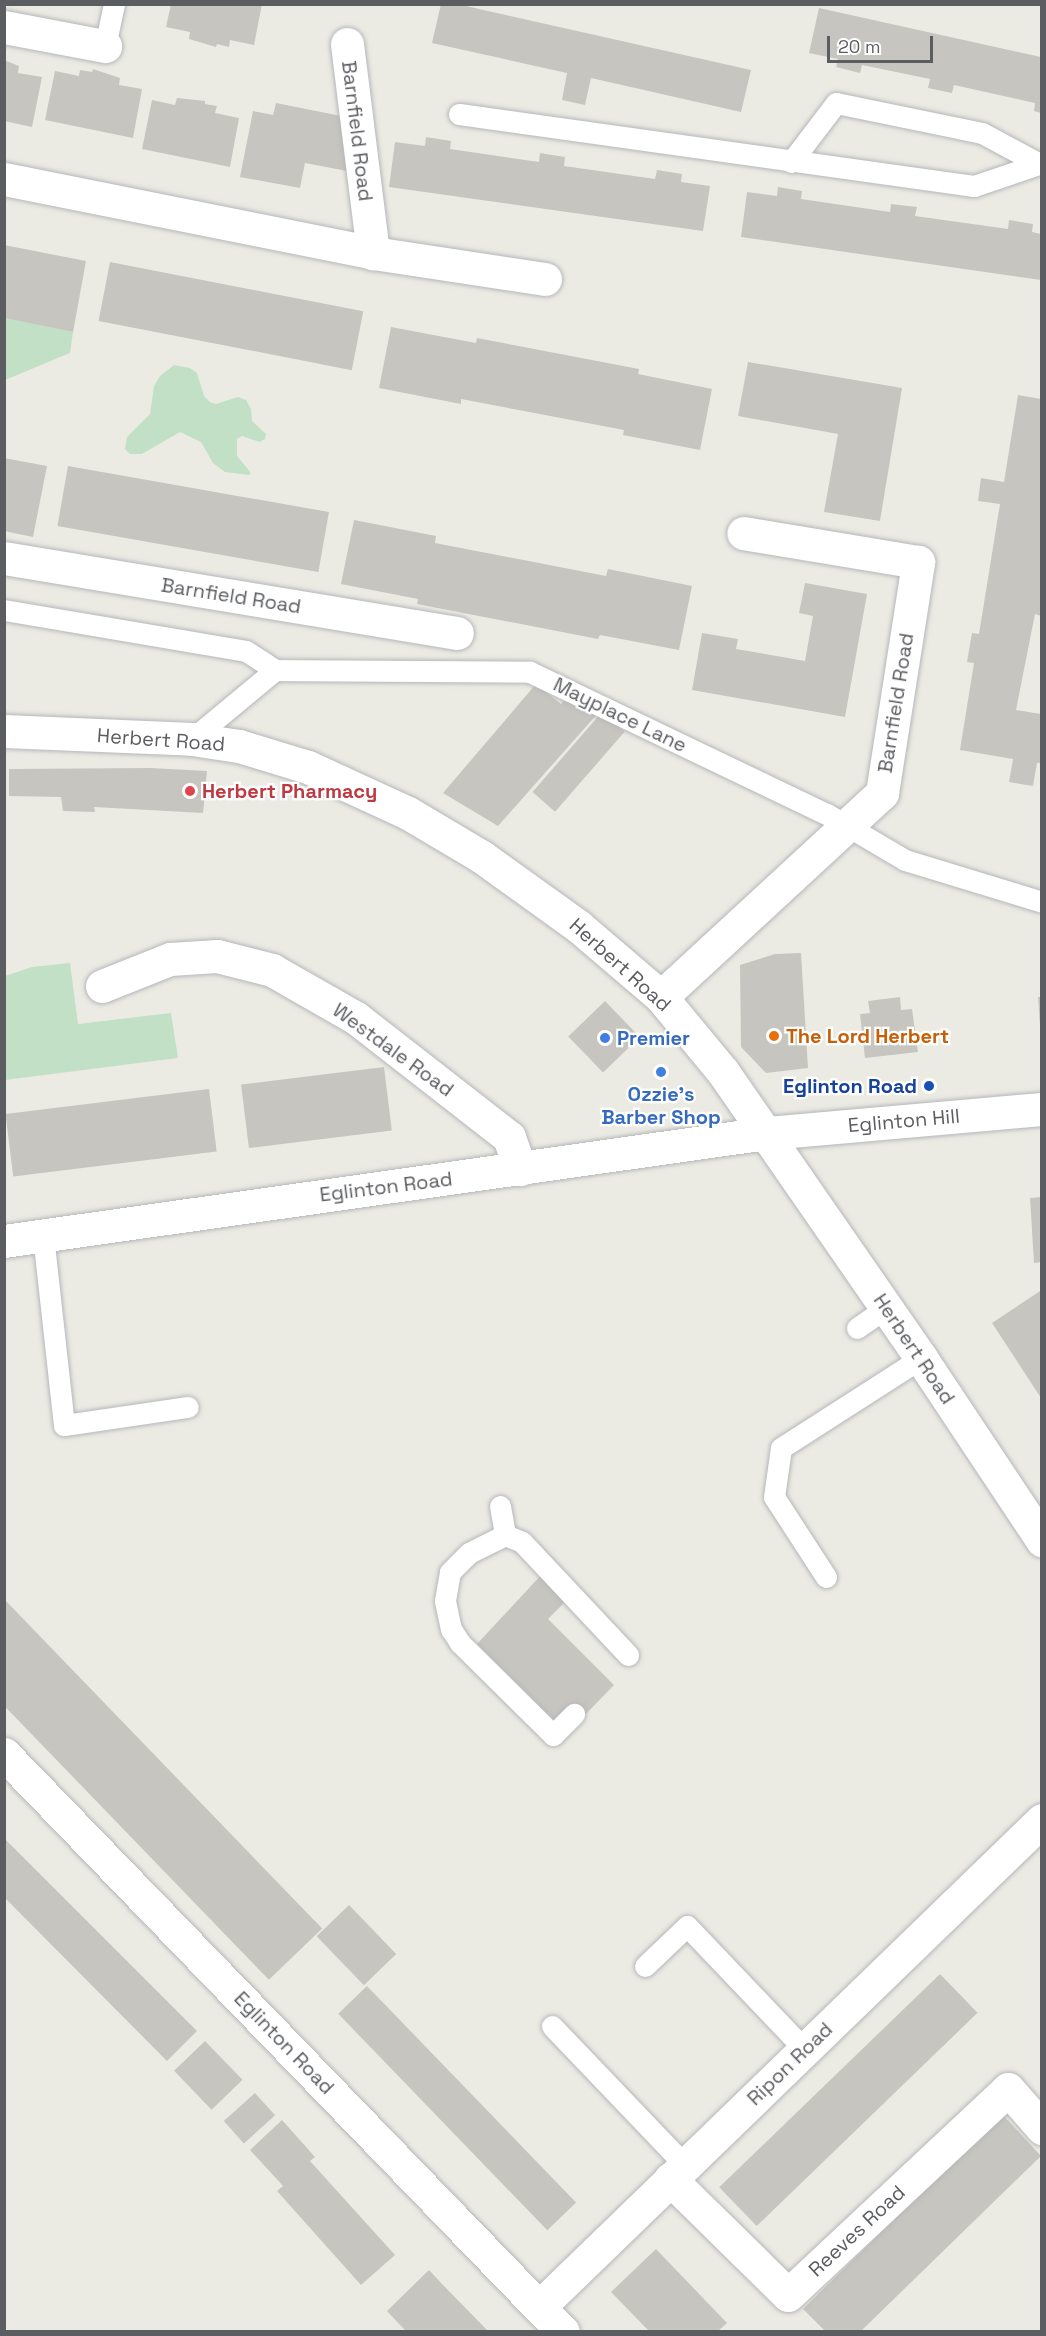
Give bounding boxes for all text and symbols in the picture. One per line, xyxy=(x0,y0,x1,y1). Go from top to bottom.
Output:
scale bar xyxy=(830,24,936,62)
text: 20 m xyxy=(838,35,881,58)
street label: Barnfield Road xyxy=(336,59,378,203)
street label: Barnfield Road xyxy=(159,573,303,619)
street label: Barnfield Road xyxy=(873,631,919,775)
street label: Mayplace Lane xyxy=(549,672,691,758)
street label: Herbert Road xyxy=(96,724,226,756)
place label: Herbert Pharmacy xyxy=(202,779,377,803)
marker: Herbert Pharmacy xyxy=(183,784,197,798)
street label: Herbert Road xyxy=(564,913,676,1017)
street label: Westdale Road xyxy=(328,998,458,1102)
place label: The Lord Herbert xyxy=(786,1024,949,1048)
place label: Premier xyxy=(617,1026,690,1050)
marker: The Lord Herbert xyxy=(767,1029,781,1043)
marker: Premier xyxy=(598,1031,612,1045)
marker: Ozzie's Barber Shop xyxy=(654,1065,668,1079)
place label: Eglinton Road xyxy=(783,1074,917,1098)
marker: Eglinton Road xyxy=(922,1079,936,1093)
place label: Ozzie's Barber Shop xyxy=(601,1082,721,1129)
street label: Eglinton Hill xyxy=(847,1104,961,1138)
street label: Eglinton Road xyxy=(318,1167,454,1207)
street label: Herbert Road xyxy=(868,1289,960,1409)
street label: Eglinton Road xyxy=(229,1987,339,2099)
street label: Ripon Road xyxy=(742,2017,838,2111)
street label: Reeves Road xyxy=(804,2180,910,2282)

